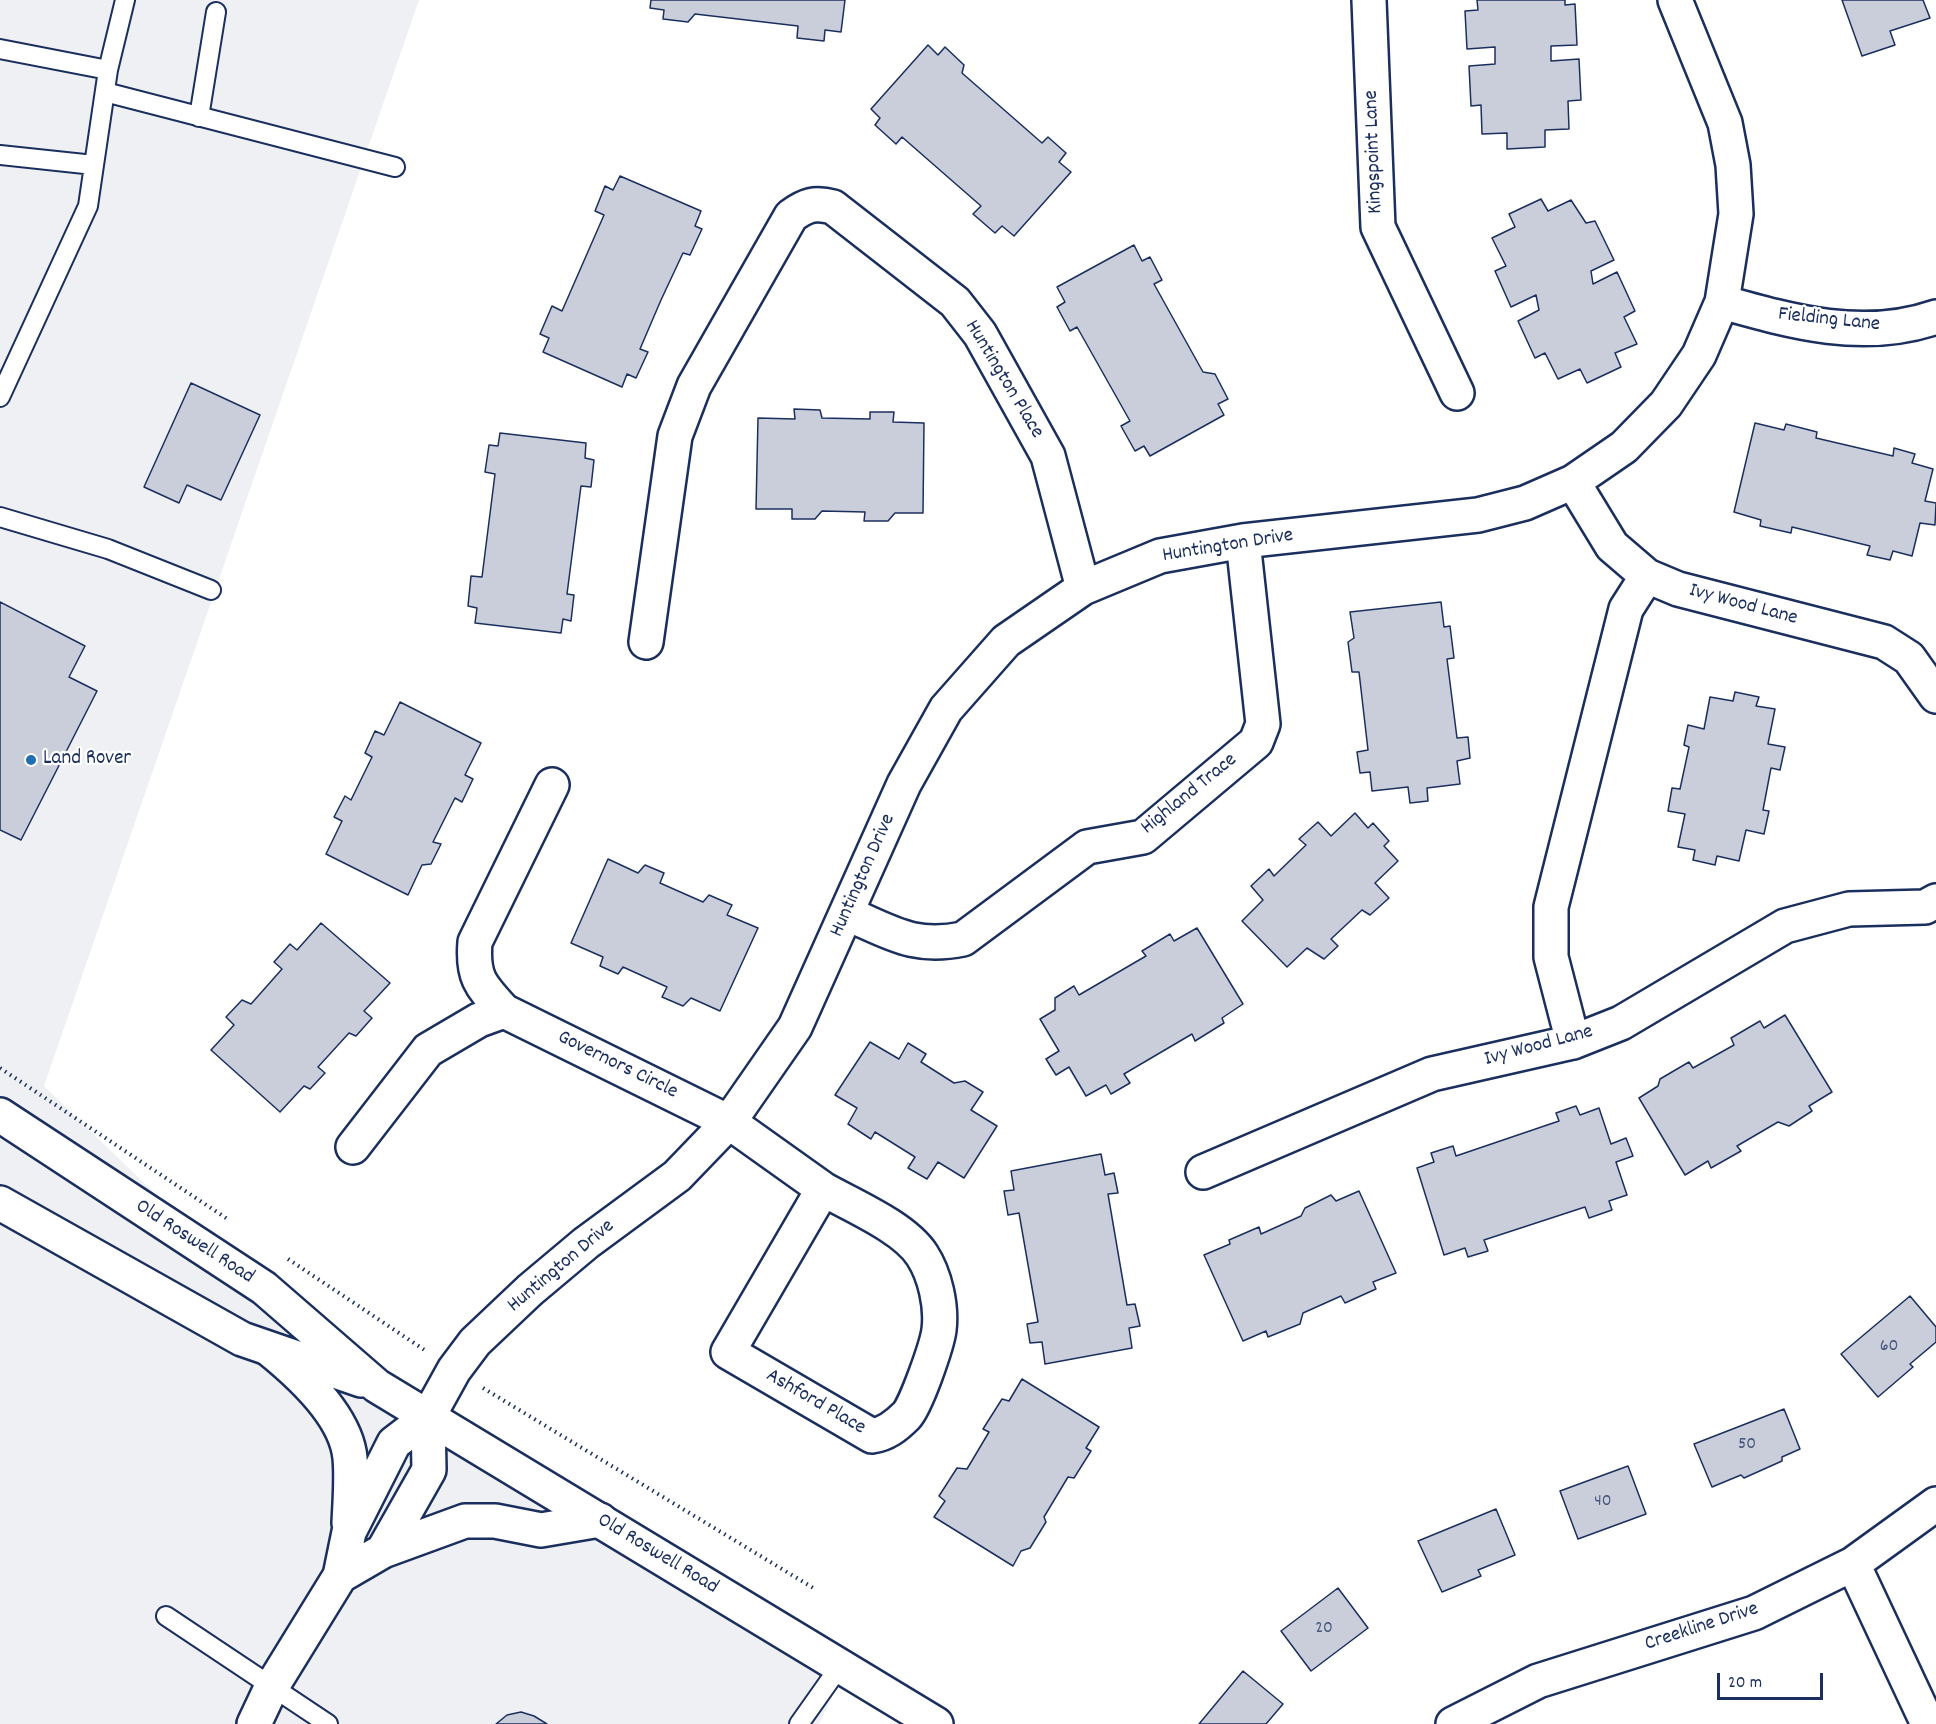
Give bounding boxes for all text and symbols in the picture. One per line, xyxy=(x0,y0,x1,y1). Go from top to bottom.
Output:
street label: Kingspoint Lane xyxy=(1360,90,1390,214)
street label: Fielding Lane xyxy=(1777,303,1881,339)
street label: Huntington Place xyxy=(958,316,1048,444)
street label: Huntington Drive xyxy=(1161,524,1295,570)
street label: Ivy Wood Lane xyxy=(1686,579,1800,633)
place label: Land Rover xyxy=(43,747,131,773)
street label: Highland Trace xyxy=(1137,749,1243,841)
marker: Land Rover xyxy=(24,753,38,767)
street label: Huntington Drive xyxy=(826,811,902,941)
street label: Ivy Wood Lane xyxy=(1482,1020,1596,1074)
street label: Governors Circle xyxy=(553,1026,681,1106)
street label: Old Roswell Road xyxy=(130,1195,258,1291)
street label: Huntington Drive xyxy=(503,1215,621,1319)
house number: 60 xyxy=(1880,1337,1898,1359)
street label: Ashford Place xyxy=(761,1364,869,1442)
house number: 50 xyxy=(1738,1435,1756,1457)
house number: 40 xyxy=(1594,1492,1612,1514)
street label: Old Roswell Road xyxy=(592,1509,722,1601)
street label: Creekline Drive xyxy=(1642,1598,1762,1658)
house number: 20 xyxy=(1315,1619,1333,1641)
scale bar xyxy=(1720,1661,1826,1699)
text: 20 m xyxy=(1728,1671,1762,1696)

